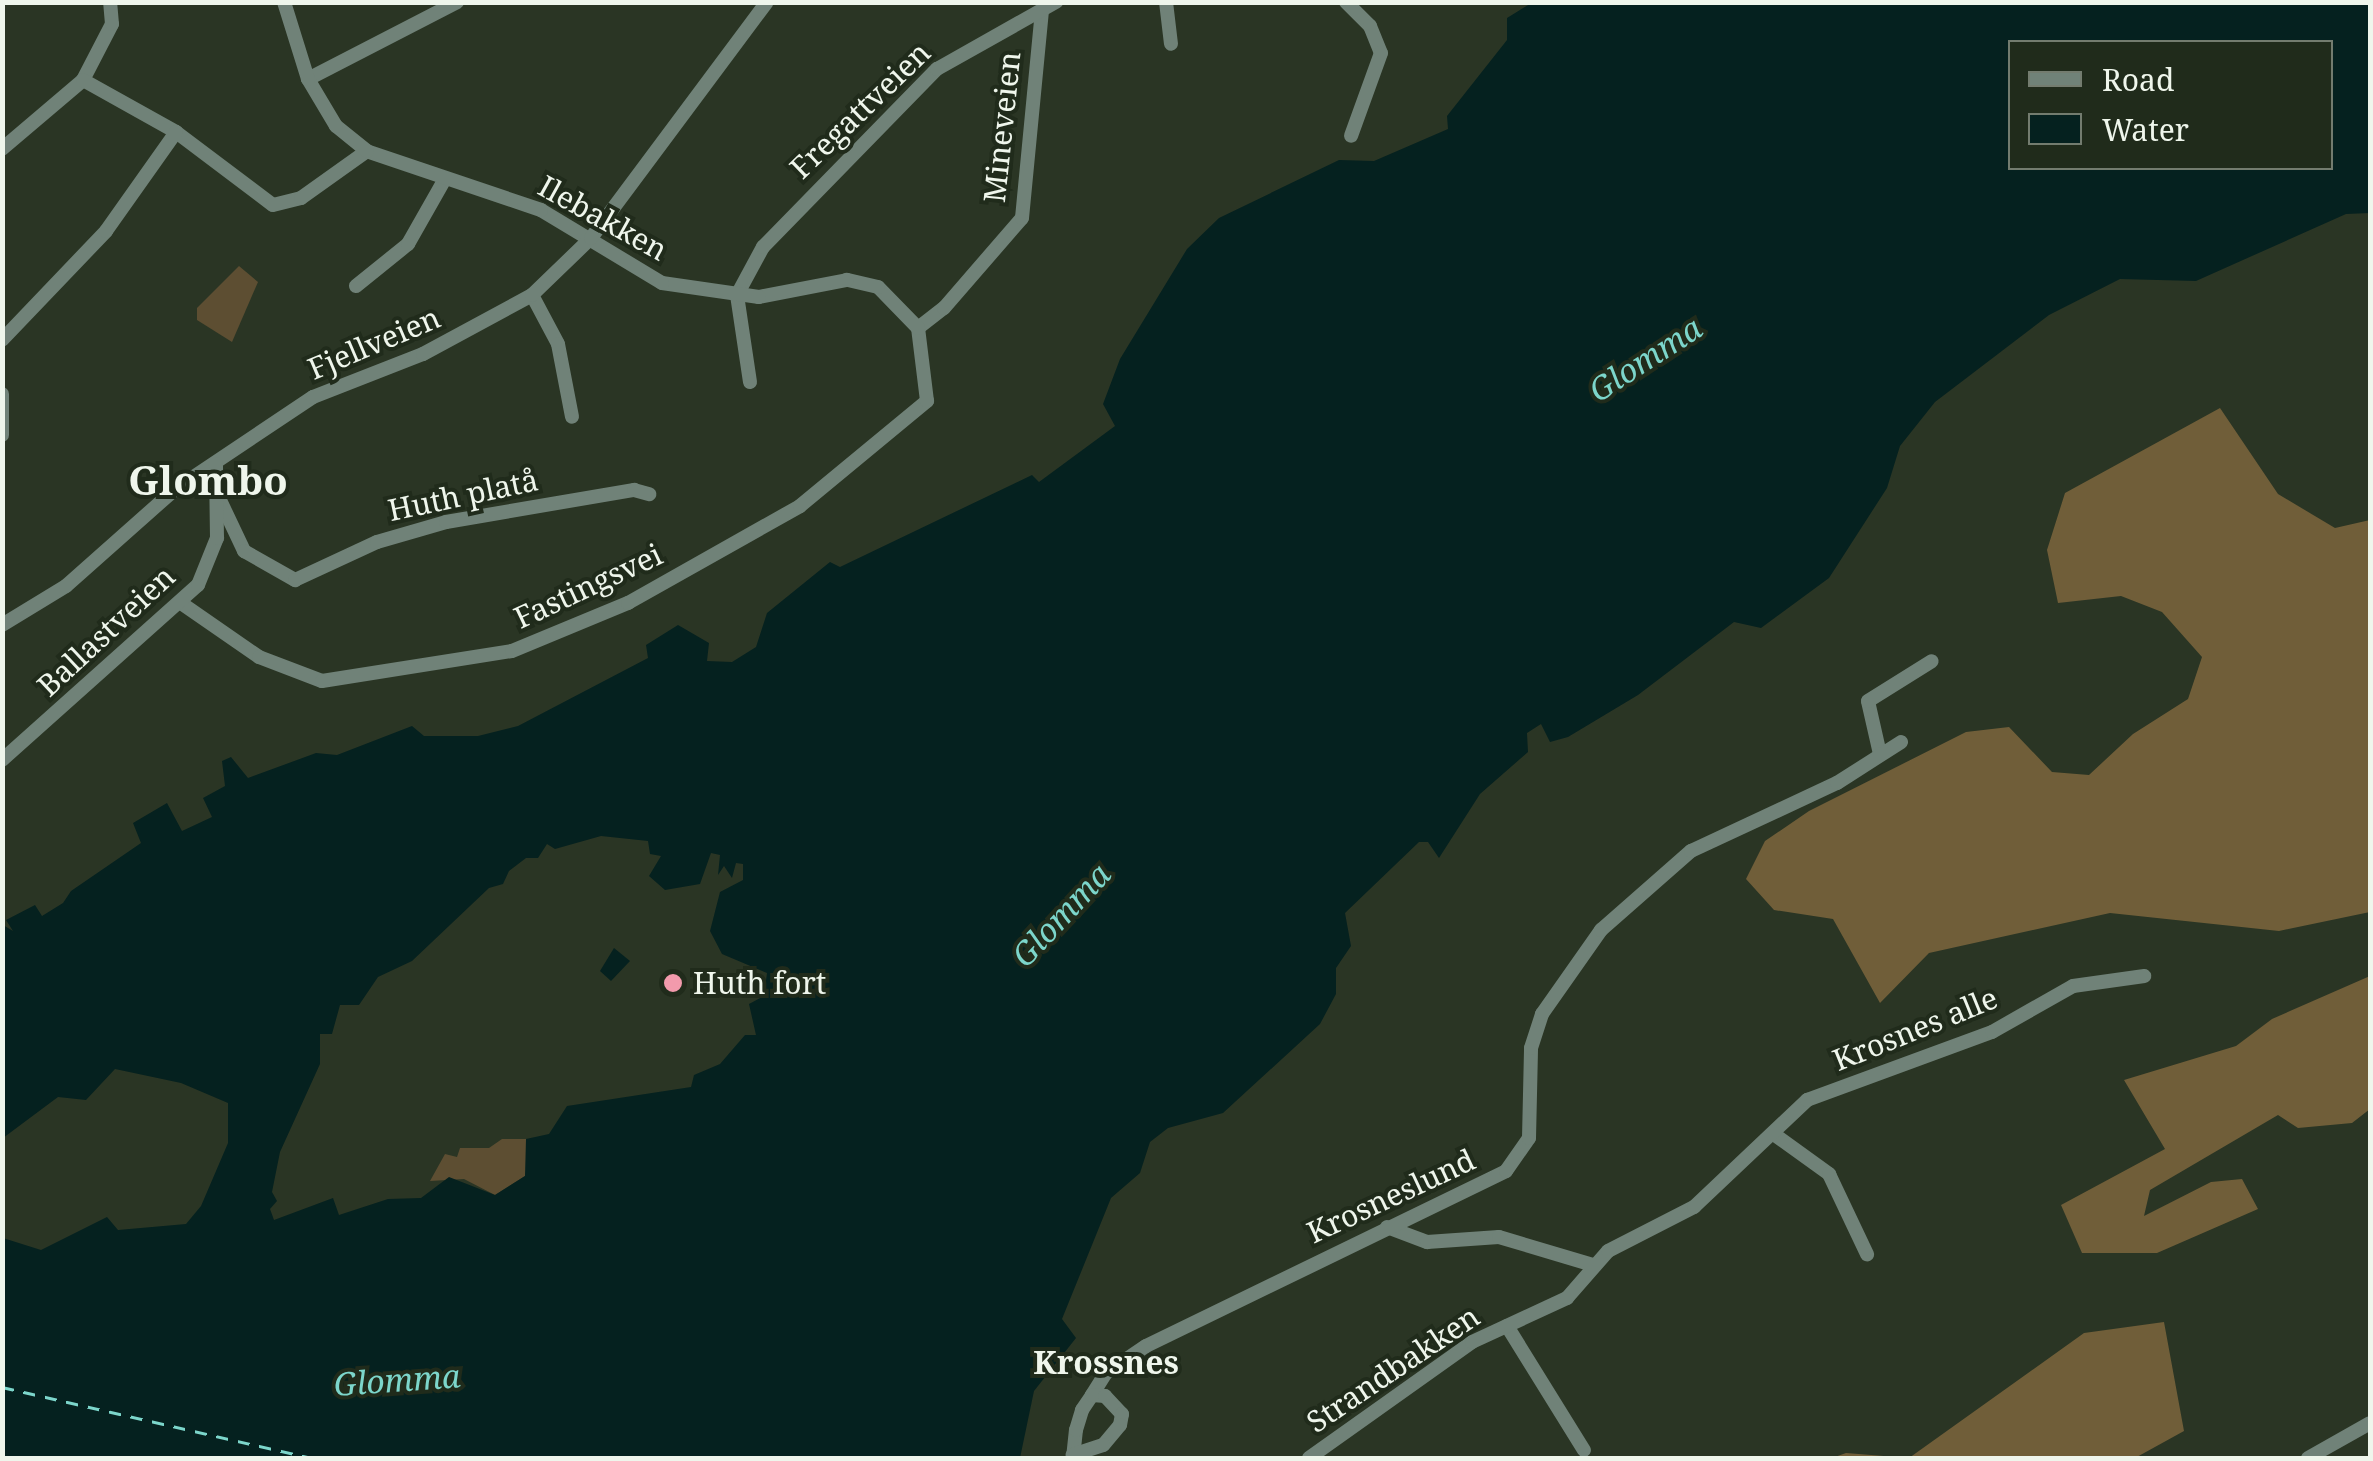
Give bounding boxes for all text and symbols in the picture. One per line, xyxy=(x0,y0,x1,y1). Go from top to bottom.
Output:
street label: Fregattveien xyxy=(783,34,937,186)
legend xyxy=(2008,40,2333,170)
street label: Mineveien xyxy=(976,50,1028,204)
text: Road xyxy=(2102,59,2174,100)
text: Water xyxy=(2102,109,2189,150)
street label: Ilebakken xyxy=(532,168,674,268)
street label: Fjellveien xyxy=(303,299,445,387)
water label: Glomma xyxy=(1581,308,1709,410)
district label: Glombo xyxy=(128,456,288,504)
street label: Huth platå xyxy=(385,462,541,528)
street label: Fastingsvei xyxy=(508,536,668,636)
street label: Ballastveien xyxy=(30,558,182,704)
water label: Glomma xyxy=(1004,856,1118,974)
place label: Huth fort xyxy=(693,965,826,1001)
marker: Huth fort xyxy=(662,972,684,994)
street label: Krosnes alle xyxy=(1827,980,2003,1078)
street label: Krosneslund xyxy=(1301,1141,1481,1251)
street label: Strandbakken xyxy=(1300,1298,1486,1440)
district label: Krossnes xyxy=(1033,1343,1179,1381)
water label: Glomma xyxy=(332,1356,462,1404)

